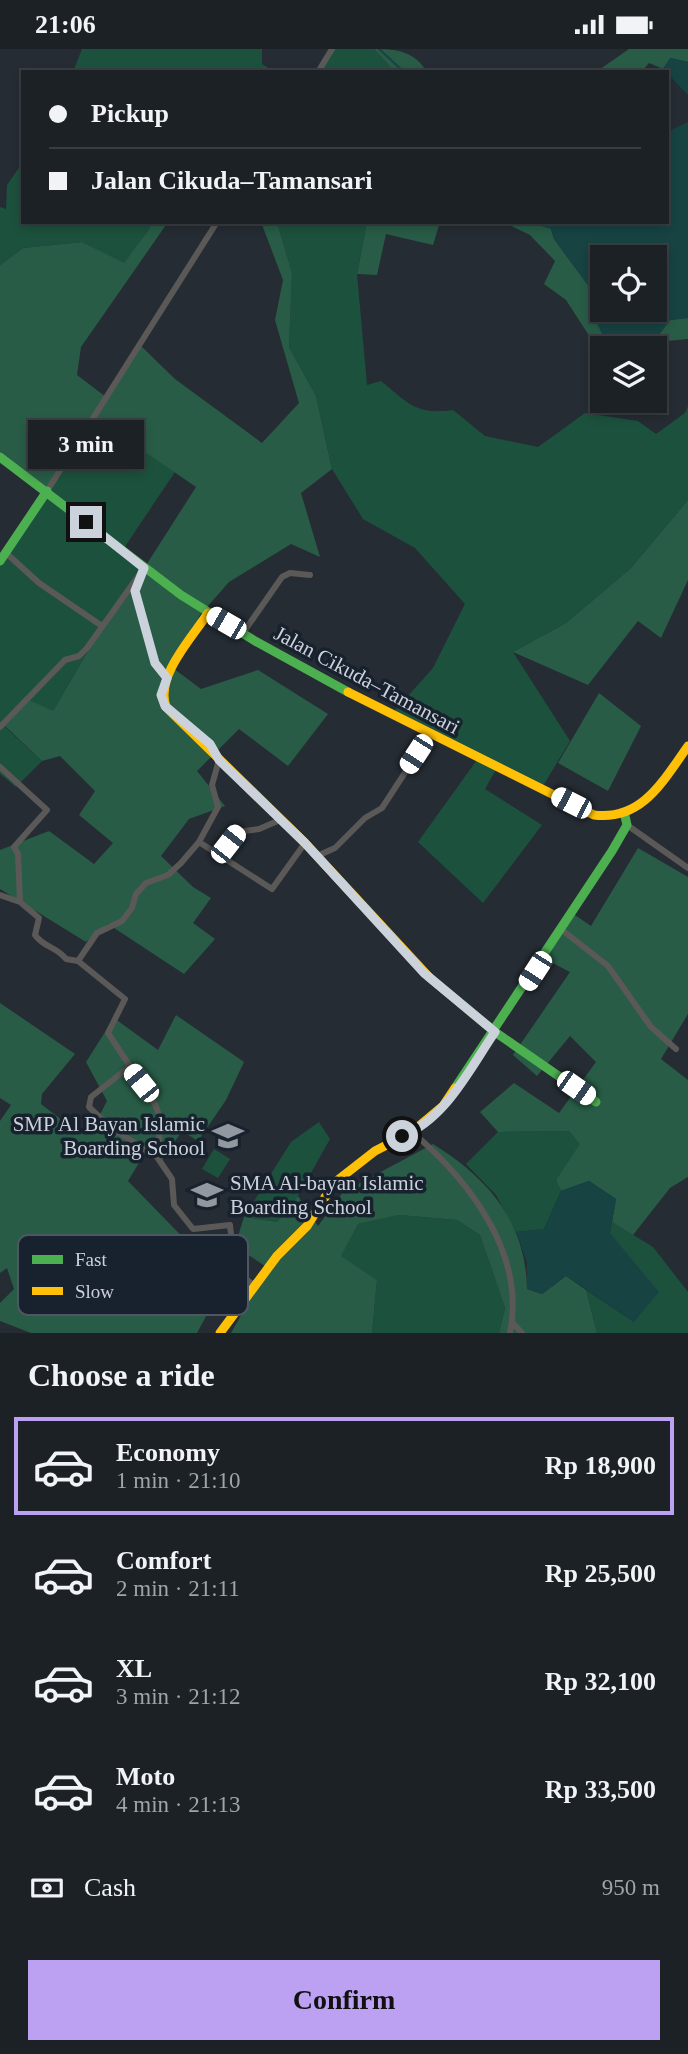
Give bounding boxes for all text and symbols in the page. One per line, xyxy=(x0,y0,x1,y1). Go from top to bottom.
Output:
text: 21:06 xyxy=(35,10,96,39)
text: Pickup xyxy=(91,99,169,128)
text: Jalan Cikuda–Tamansari xyxy=(91,166,373,195)
map controls xyxy=(590,245,667,413)
button: locate xyxy=(590,245,667,322)
button: layers xyxy=(590,336,667,413)
callout: 3 min xyxy=(28,421,144,469)
text: 3 min xyxy=(58,432,114,457)
route end xyxy=(70,506,102,538)
car xyxy=(203,603,250,643)
street label: Jalan Cikuda–Tamansari xyxy=(270,621,464,739)
car xyxy=(396,731,437,777)
car xyxy=(548,784,595,822)
car xyxy=(207,821,250,867)
car xyxy=(515,948,556,994)
car xyxy=(120,1060,163,1106)
car xyxy=(553,1067,600,1109)
place label: SMP Al Bayan Islamic Boarding School xyxy=(13,1112,205,1160)
school or university icon: SMP Al Bayan Islamic Boarding School xyxy=(211,1119,245,1153)
route start xyxy=(386,1120,418,1152)
place label: SMA Al-bayan Islamic Boarding School xyxy=(230,1171,424,1219)
school or university icon: SMA Al-bayan Islamic Boarding School xyxy=(190,1178,224,1212)
legend xyxy=(18,1235,248,1315)
text: Fast xyxy=(75,1249,107,1270)
text: Slow xyxy=(75,1281,114,1302)
text: Choose a ride xyxy=(28,1357,215,1393)
icon: car xyxy=(32,1435,95,1498)
text: Economy xyxy=(116,1438,220,1467)
text: Rp 18,900 xyxy=(545,1451,656,1480)
text: 1 min · 21:10 xyxy=(116,1468,241,1493)
icon: car xyxy=(32,1543,95,1606)
text: Comfort xyxy=(116,1546,211,1575)
text: Rp 25,500 xyxy=(545,1559,656,1588)
text: 2 min · 21:11 xyxy=(116,1576,240,1601)
icon: car xyxy=(32,1651,95,1714)
text: XL xyxy=(116,1654,152,1683)
text: Rp 32,100 xyxy=(545,1667,656,1696)
text: 3 min · 21:12 xyxy=(116,1684,241,1709)
icon: car xyxy=(32,1759,95,1822)
text: Moto xyxy=(116,1762,175,1791)
text: Rp 33,500 xyxy=(545,1775,656,1804)
text: 4 min · 21:13 xyxy=(116,1792,241,1817)
icon: cash xyxy=(28,1869,66,1907)
text: Cash xyxy=(84,1873,136,1902)
text: 950 m xyxy=(602,1875,660,1900)
button: Confirm xyxy=(28,1960,660,2040)

